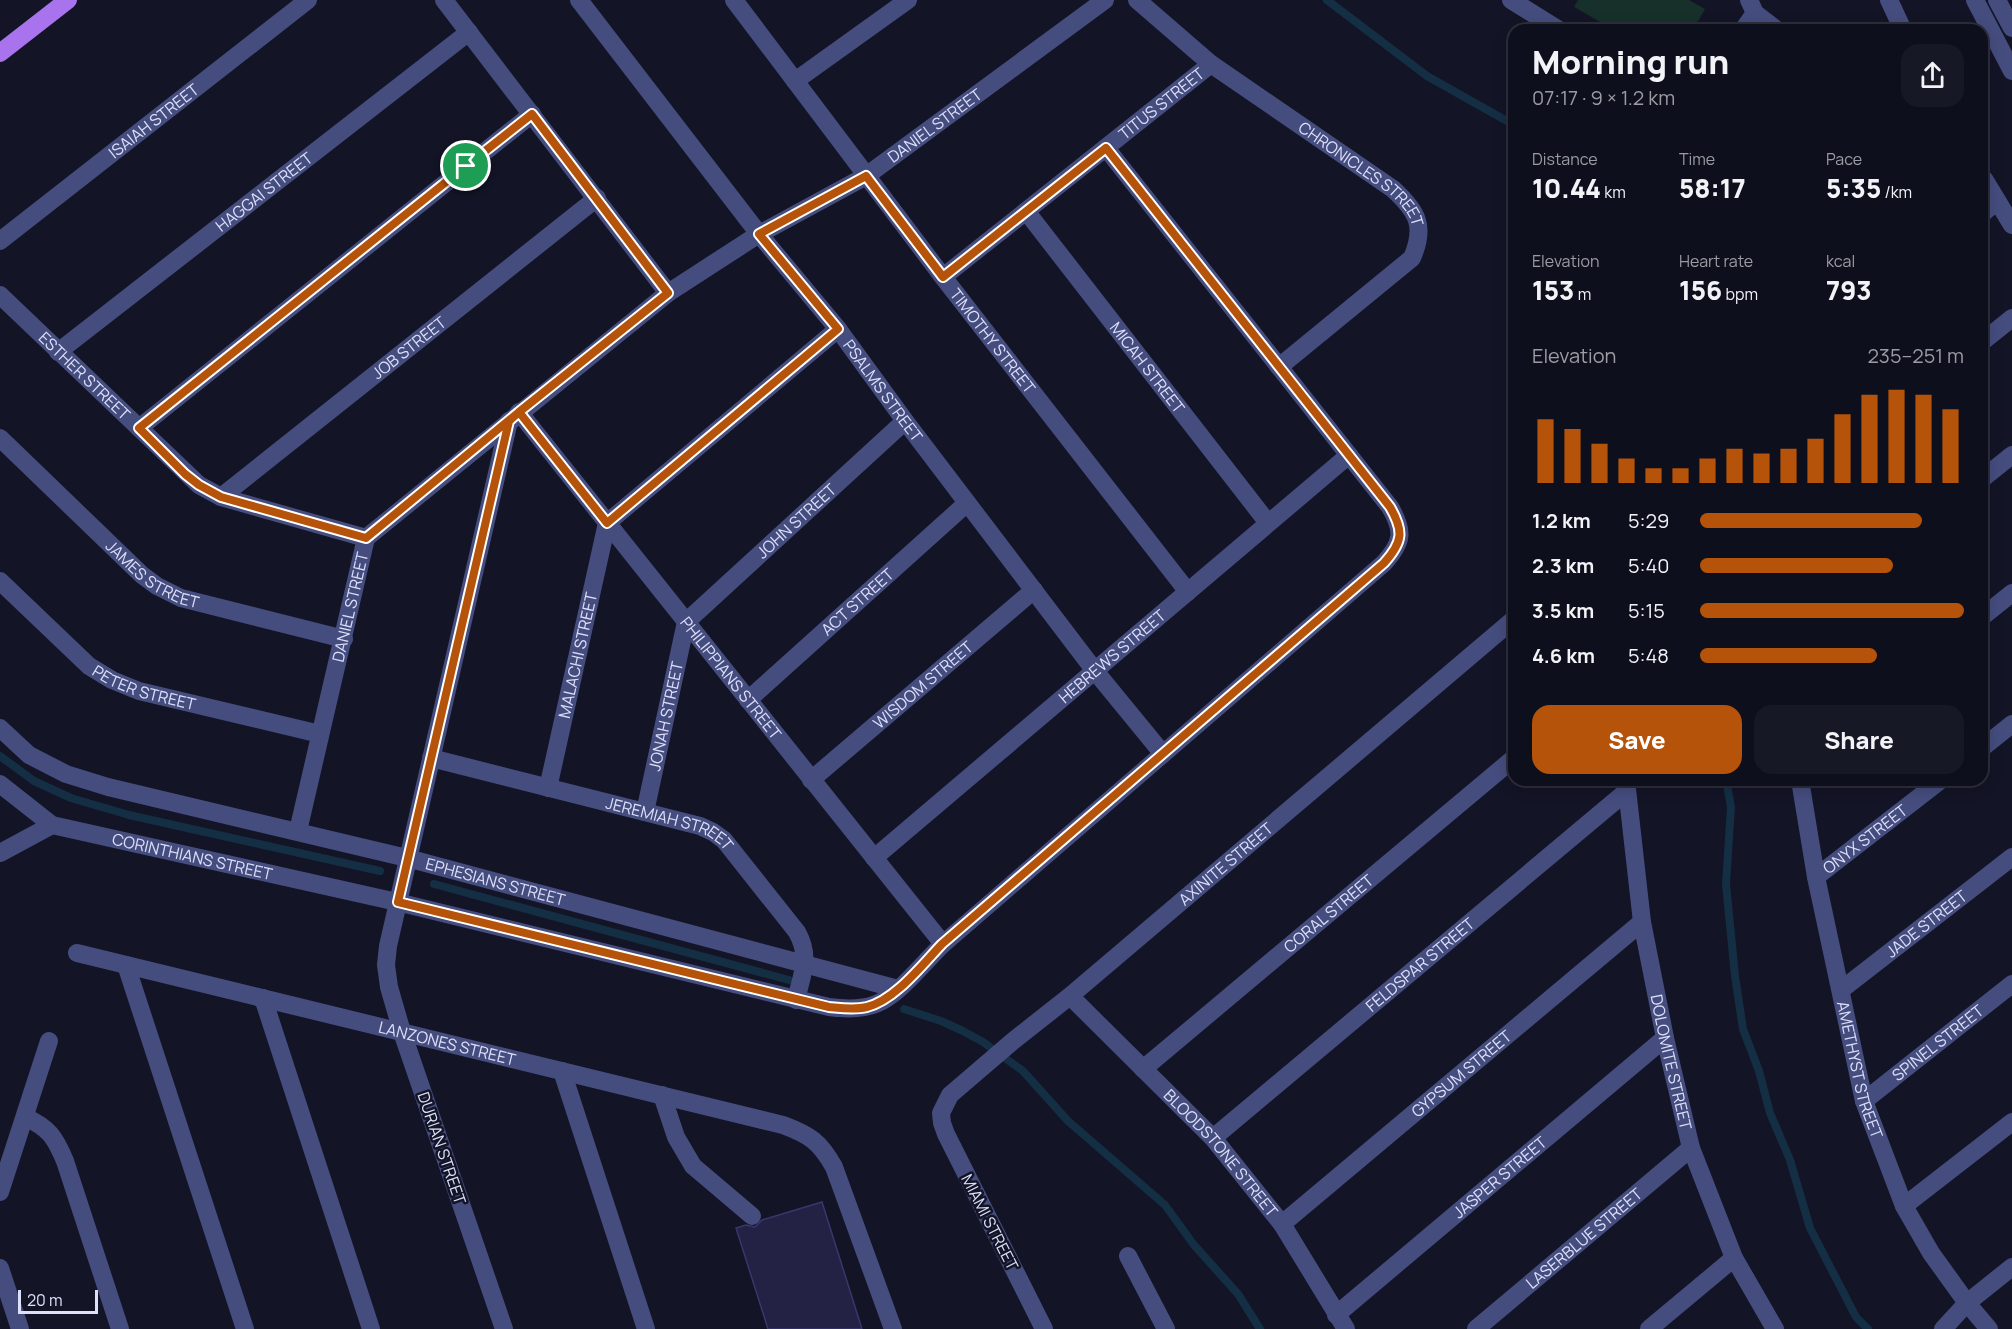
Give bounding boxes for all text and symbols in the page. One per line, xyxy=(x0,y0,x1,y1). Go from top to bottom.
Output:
text: Morning run xyxy=(1532,39,1729,84)
button: share xyxy=(1901,44,1964,107)
street label: TITUS STREET xyxy=(1114,62,1209,144)
street label: ISAIAH STREET xyxy=(104,78,204,163)
street label: DANIEL STREET xyxy=(883,83,987,168)
text: 07:17 · 9 × 1.2 km xyxy=(1532,84,1675,111)
street label: CHRONICLES STREET xyxy=(1294,116,1429,229)
pin xyxy=(440,140,491,191)
street label: HAGGAI STREET xyxy=(211,147,317,236)
text: Distance xyxy=(1532,148,1598,170)
text: Time xyxy=(1679,148,1715,170)
text: Pace xyxy=(1826,148,1862,170)
icon: arrive xyxy=(449,149,482,182)
text: 10.44 xyxy=(1532,170,1601,206)
text: 58:17 xyxy=(1679,170,1746,206)
text: 5:35 xyxy=(1826,170,1881,206)
text: km xyxy=(1601,181,1626,203)
text: /km xyxy=(1881,181,1912,203)
text: Elevation xyxy=(1532,250,1600,272)
text: Heart rate xyxy=(1679,250,1753,272)
text: kcal xyxy=(1826,250,1855,272)
text: 153 xyxy=(1532,272,1574,308)
text: 156 xyxy=(1679,272,1722,308)
text: 793 xyxy=(1826,272,1872,308)
text: m xyxy=(1574,283,1591,305)
text: bpm xyxy=(1722,283,1758,305)
street label: TIMOTHY STREET xyxy=(945,284,1041,398)
street label: JOB STREET xyxy=(367,311,451,384)
street label: MICAH STREET xyxy=(1105,317,1190,418)
street label: ESTHER STREET xyxy=(34,327,136,425)
street label: PSALMS STREET xyxy=(838,335,928,447)
text: Elevation xyxy=(1532,342,1616,369)
text: 235–251 m xyxy=(1867,342,1964,369)
street label: JOHN STREET xyxy=(751,478,841,563)
text: 1.2 km xyxy=(1532,507,1591,534)
text: 5:29 xyxy=(1628,507,1669,534)
street label: JAMES STREET xyxy=(101,535,202,613)
street label: DANIEL STREET xyxy=(327,549,374,664)
text: 2.3 km xyxy=(1532,552,1594,579)
text: 5:40 xyxy=(1628,552,1670,579)
street label: ACT STREET xyxy=(816,563,899,640)
street label: MALACHI STREET xyxy=(553,590,602,720)
text: 3.5 km xyxy=(1532,597,1594,624)
text: 5:15 xyxy=(1628,597,1665,624)
street label: HEBREWS STREET xyxy=(1054,604,1171,708)
street label: PHILIPPIANS STREET xyxy=(675,612,787,744)
street label: WISDOM STREET xyxy=(868,635,978,734)
text: 4.6 km xyxy=(1532,642,1595,669)
text: 5:48 xyxy=(1628,642,1669,669)
street label: JONAH STREET xyxy=(643,659,688,773)
street label: PETER STREET xyxy=(88,660,198,715)
button: Save xyxy=(1532,705,1742,774)
button: Share xyxy=(1754,705,1964,774)
street label: JEREMIAH STREET xyxy=(604,792,739,855)
street label: ONYX STREET xyxy=(1818,799,1912,879)
street label: AXINITE STREET xyxy=(1174,817,1278,910)
street label: CORINTHIANS STREET xyxy=(110,828,275,885)
street label: EPHESIANS STREET xyxy=(423,852,568,911)
street label: CORAL STREET xyxy=(1279,869,1378,958)
street label: JADE STREET xyxy=(1881,885,1972,962)
street label: FELDSPAR STREET xyxy=(1361,912,1479,1017)
street label: DOLOMITE STREET xyxy=(1646,992,1697,1132)
street label: AMETHYST STREET xyxy=(1832,999,1888,1142)
street label: SPINEL STREET xyxy=(1887,999,1989,1086)
street label: LANZONES STREET xyxy=(376,1016,519,1071)
street label: GYPSUM STREET xyxy=(1407,1025,1516,1122)
street label: BLOODSTONE STREET xyxy=(1159,1084,1283,1222)
street label: DURIAN STREET xyxy=(412,1089,472,1207)
street label: JASPER STREET xyxy=(1448,1131,1552,1223)
street label: MIAMI STREET xyxy=(956,1170,1024,1274)
street label: LASERBLUE STREET xyxy=(1521,1182,1647,1294)
scale bar xyxy=(18,1287,98,1314)
text: 20 m xyxy=(27,1289,63,1311)

